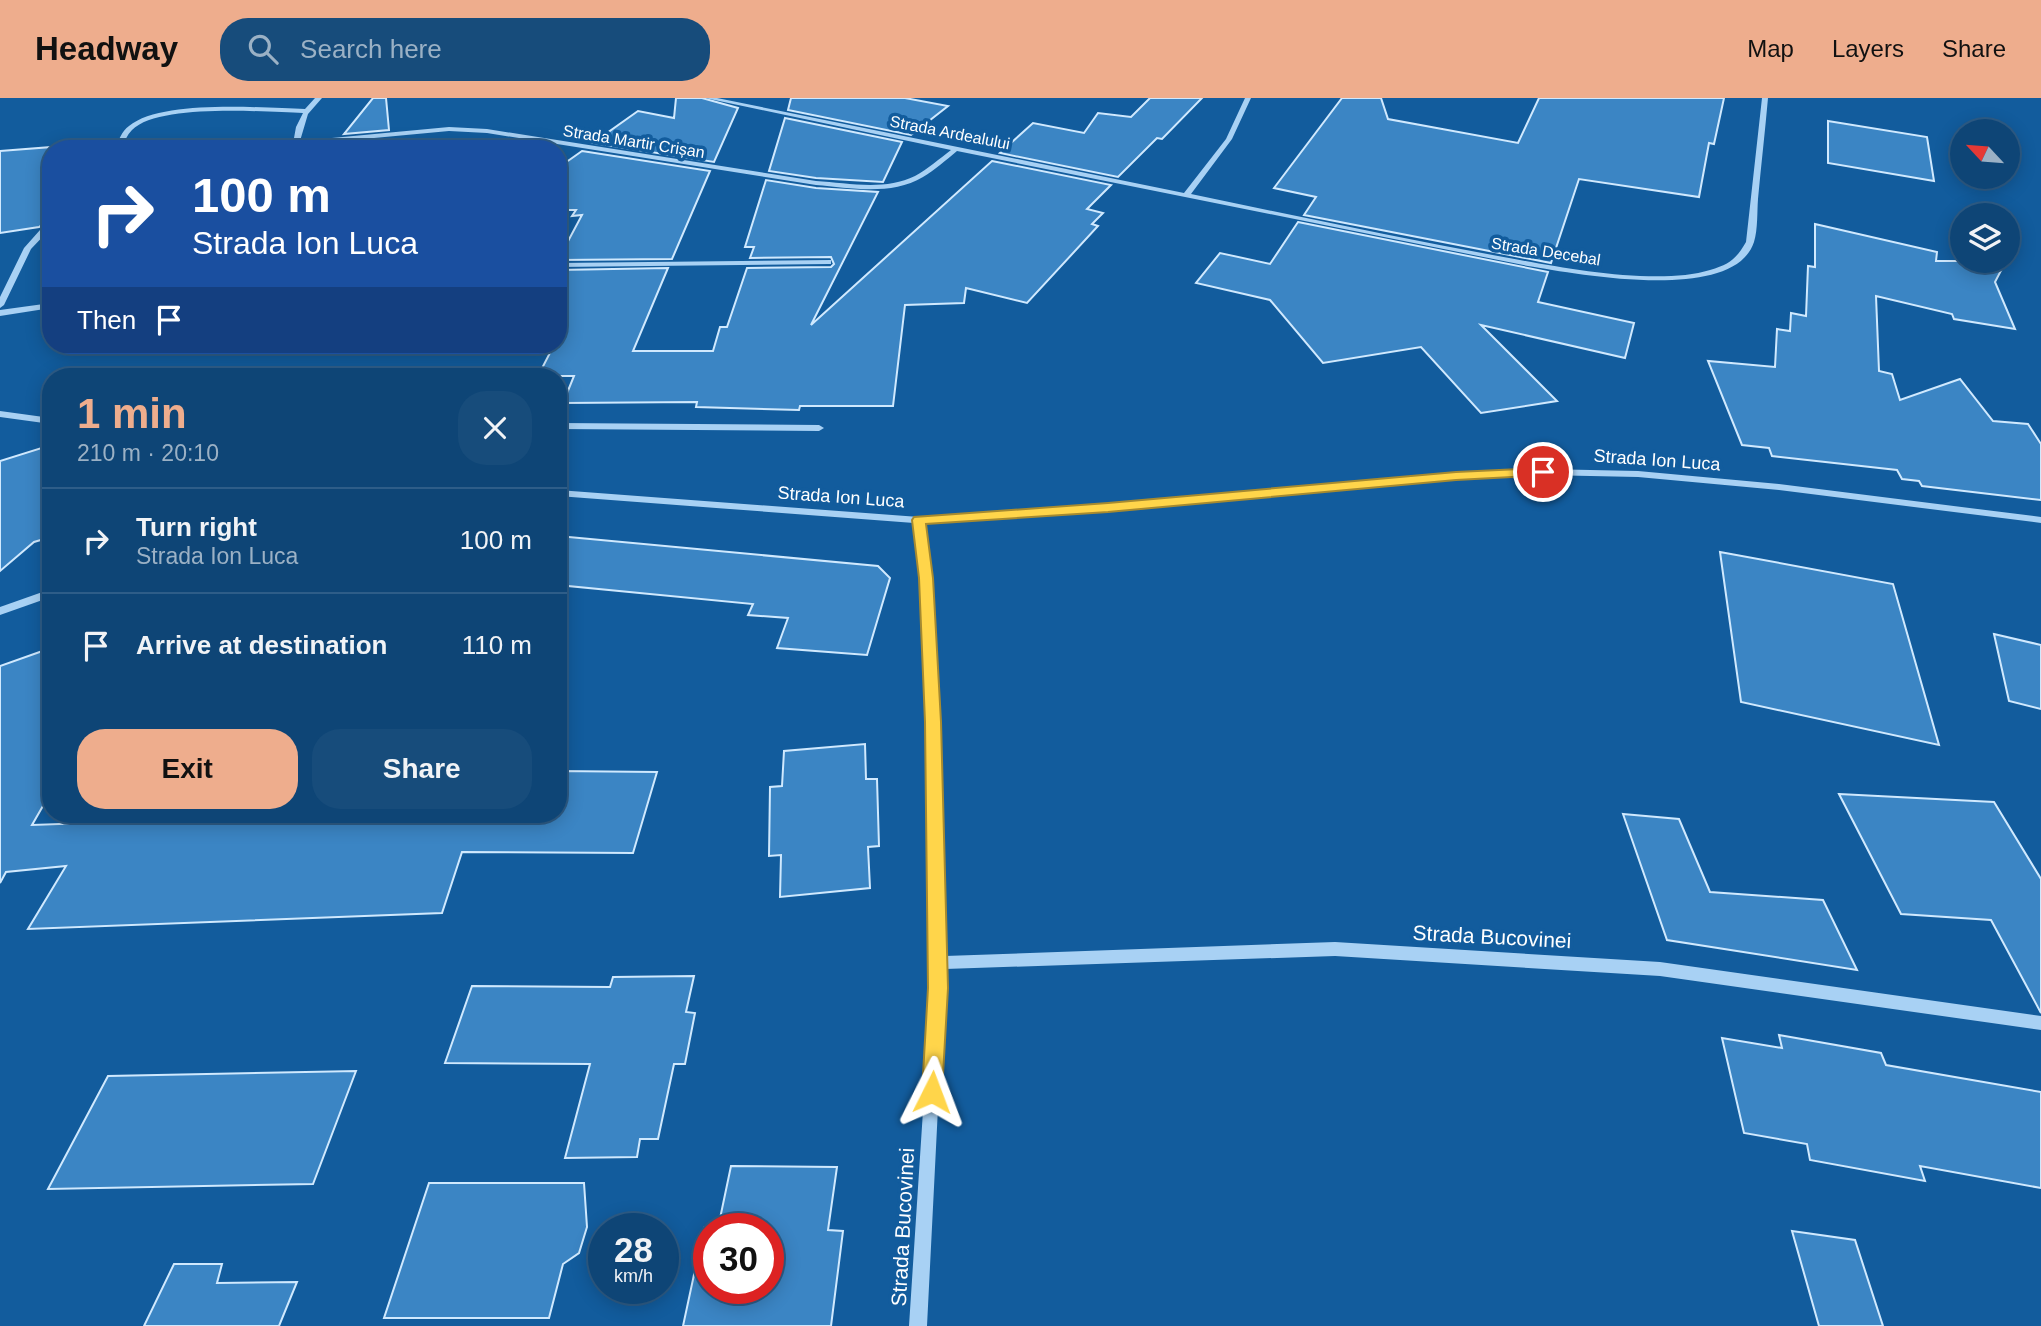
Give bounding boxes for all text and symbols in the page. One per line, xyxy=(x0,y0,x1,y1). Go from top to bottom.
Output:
search box xyxy=(220,18,710,81)
text: Headway xyxy=(35,30,178,67)
icon: search xyxy=(244,30,282,68)
text: Search here xyxy=(300,34,442,64)
text: Map xyxy=(1747,35,1794,62)
text: Layers xyxy=(1832,35,1904,62)
text: Share xyxy=(1942,35,2006,62)
street label: Strada Ardealului xyxy=(888,113,1011,152)
north arrow xyxy=(1950,119,2020,189)
map controls xyxy=(1950,119,2020,273)
street label: Strada Martir Crișan xyxy=(562,122,706,161)
icon: right xyxy=(77,168,168,259)
text: 100 m xyxy=(192,168,331,222)
button: layers xyxy=(1950,203,2020,273)
text: Strada Ion Luca xyxy=(192,225,418,261)
street label: Strada Decebal xyxy=(1490,234,1602,269)
icon: arrive xyxy=(150,301,188,339)
text: Then xyxy=(77,305,136,335)
text: 1 min xyxy=(77,390,187,437)
button: close xyxy=(458,391,532,465)
text: 210 m · 20:10 xyxy=(77,440,219,466)
pin xyxy=(1513,442,1573,502)
street label: Strada Ion Luca xyxy=(1593,446,1722,474)
icon: arrive xyxy=(1524,453,1562,491)
street label: Strada Ion Luca xyxy=(777,483,906,511)
text: Turn right xyxy=(136,512,257,542)
icon: right xyxy=(77,522,115,560)
text: 100 m xyxy=(460,525,532,555)
text: Strada Ion Luca xyxy=(136,543,298,569)
icon: arrive xyxy=(77,627,115,665)
text: Arrive at destination xyxy=(136,630,387,660)
text: 110 m xyxy=(462,630,532,660)
button: Exit xyxy=(77,729,298,809)
button: Share xyxy=(312,729,532,809)
street label: Strada Bucovinei xyxy=(1412,921,1572,952)
position arrow xyxy=(895,1055,969,1129)
street label: Strada Bucovinei xyxy=(887,1147,918,1307)
speed limit sign: 30 xyxy=(693,1213,784,1304)
text: 28 xyxy=(614,1230,653,1269)
text: km/h xyxy=(614,1266,653,1286)

